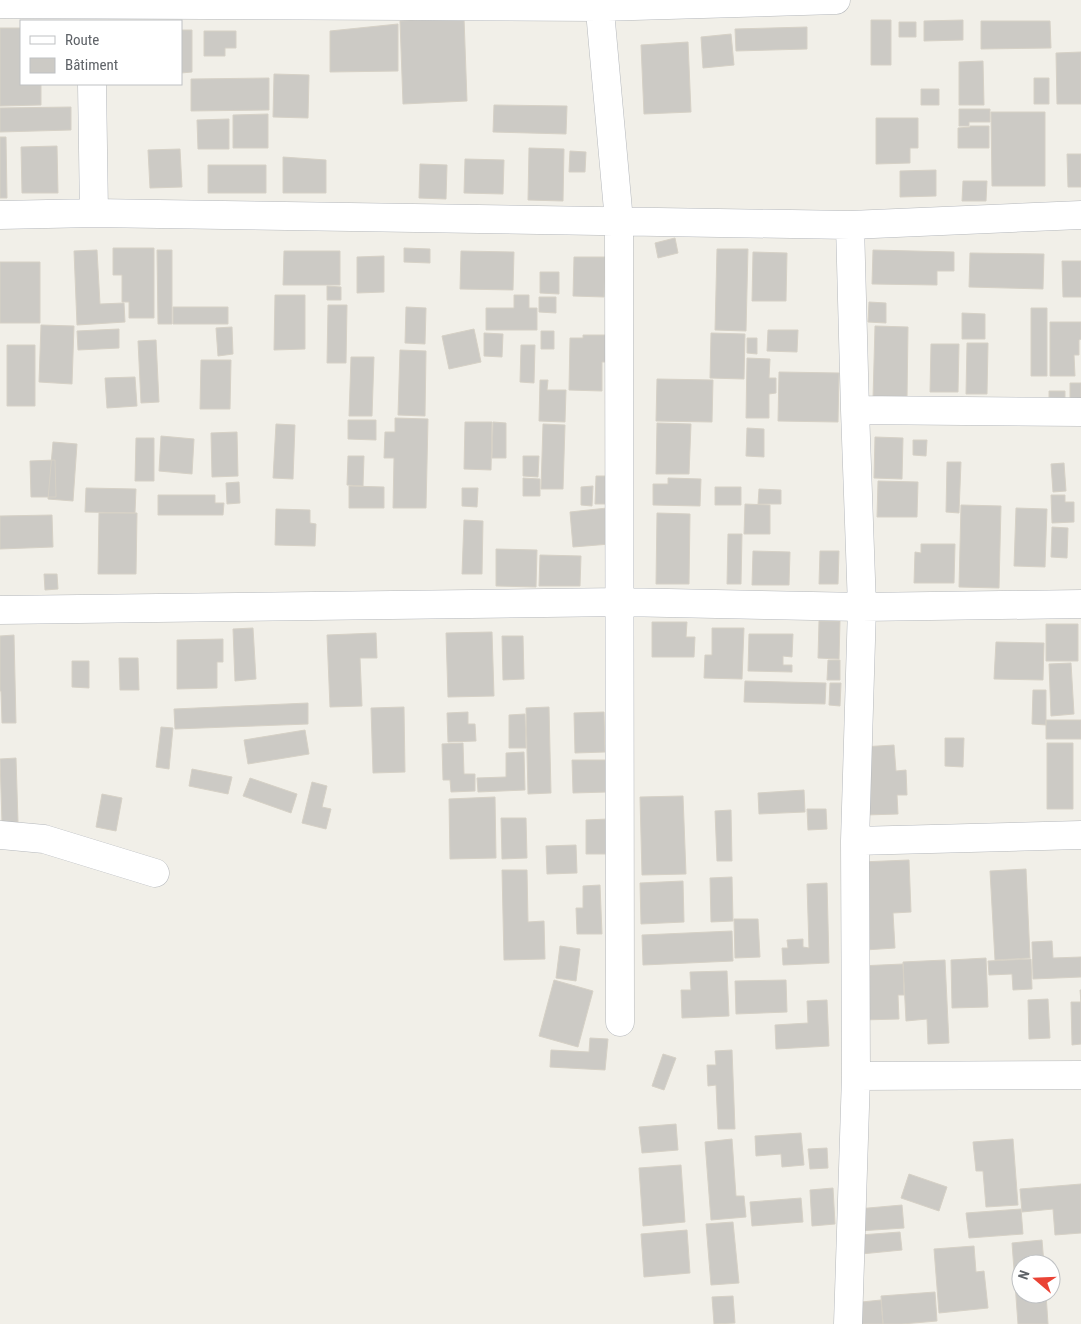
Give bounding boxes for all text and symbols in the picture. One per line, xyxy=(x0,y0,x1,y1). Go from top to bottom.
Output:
legend xyxy=(20,20,182,85)
text: Route xyxy=(65,31,99,49)
text: Bâtiment xyxy=(65,56,118,74)
north arrow xyxy=(1011,1254,1061,1304)
text: N xyxy=(1015,1268,1033,1281)

